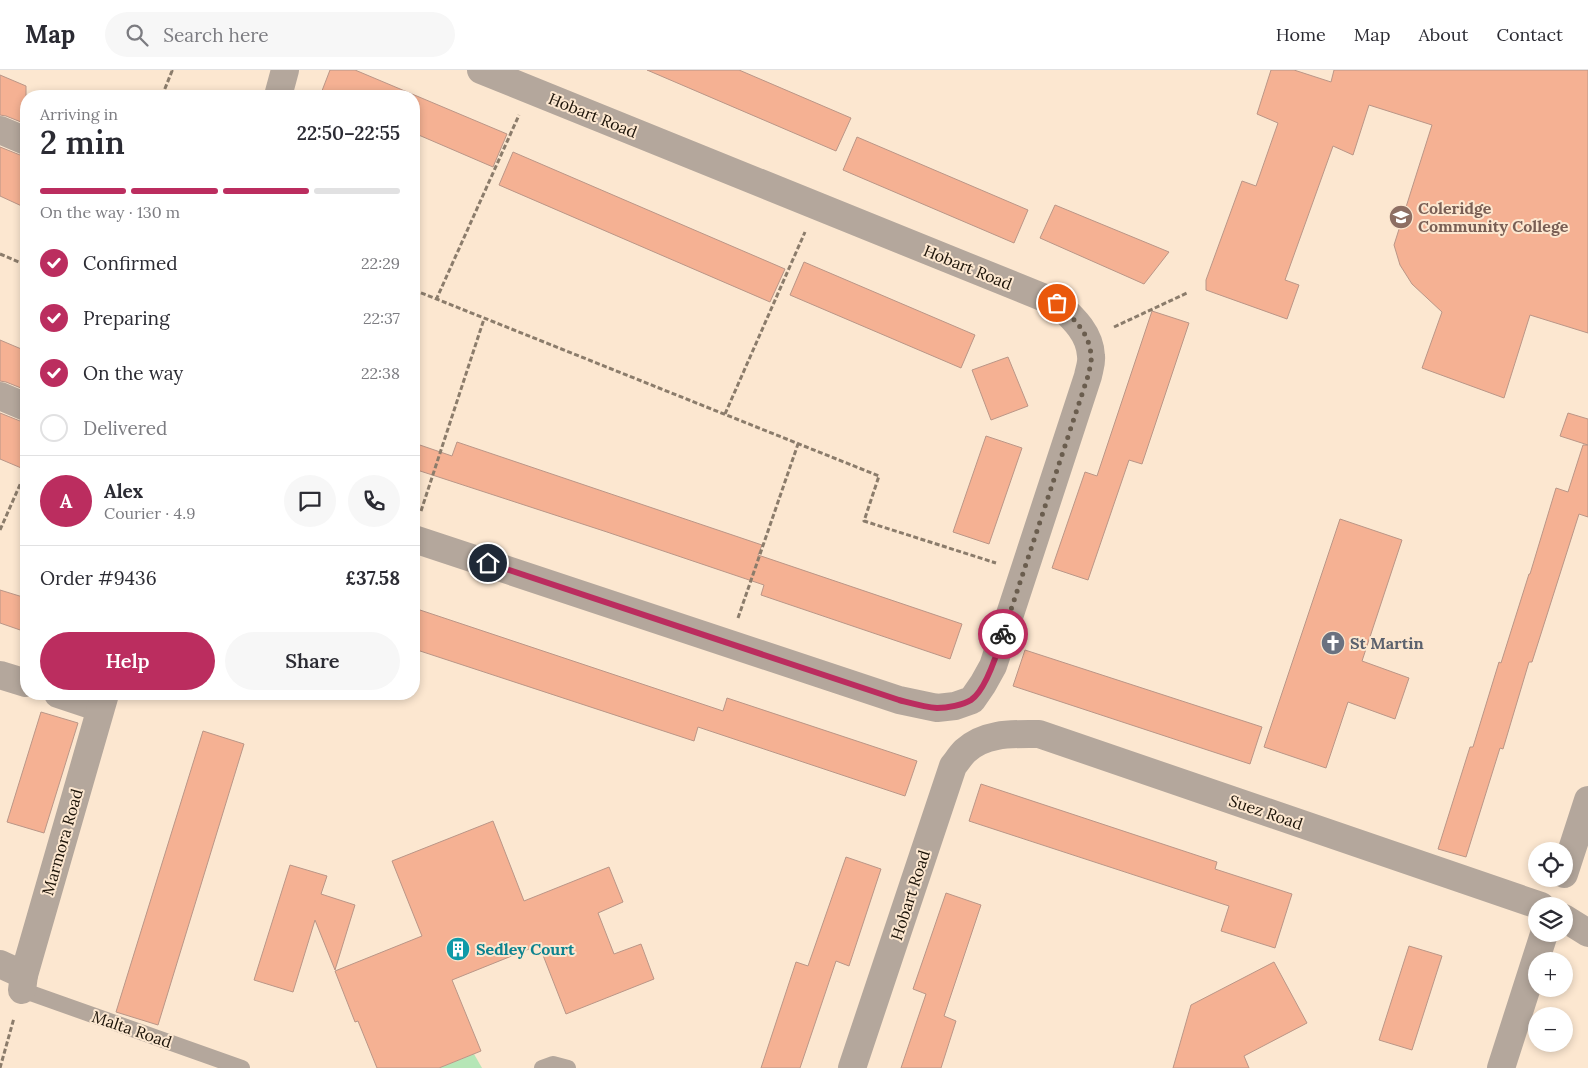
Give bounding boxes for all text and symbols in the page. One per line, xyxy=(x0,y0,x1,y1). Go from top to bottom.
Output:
search box xyxy=(105,12,455,57)
text: Map xyxy=(25,19,75,50)
icon: search xyxy=(123,21,151,49)
text: Search here xyxy=(163,23,269,47)
text: Home xyxy=(1276,23,1326,46)
text: Map xyxy=(1354,23,1390,46)
text: About xyxy=(1418,23,1468,46)
text: Contact xyxy=(1496,23,1563,46)
street label: Hobart Road xyxy=(546,88,641,142)
text: Arriving in xyxy=(40,104,118,124)
text: 22:50–22:55 xyxy=(297,121,400,145)
text: 2 min xyxy=(40,122,125,163)
place label: Coleridge Community College xyxy=(1418,198,1569,236)
text: On the way · 130 m xyxy=(40,202,180,222)
school or university icon: Coleridge Community College xyxy=(1388,204,1414,230)
street label: Hobart Road xyxy=(921,240,1016,294)
icon: check xyxy=(40,249,68,277)
text: Confirmed xyxy=(83,251,178,275)
text: 22:29 xyxy=(361,253,400,273)
pin xyxy=(1036,282,1078,324)
icon: bag xyxy=(1043,289,1071,317)
icon: check xyxy=(40,304,68,332)
text: Preparing xyxy=(83,306,170,330)
text: 22:37 xyxy=(363,308,400,328)
icon: check xyxy=(40,359,68,387)
text: On the way xyxy=(83,361,183,385)
text: 22:38 xyxy=(361,363,400,383)
text: Delivered xyxy=(83,416,167,440)
button: chat xyxy=(284,475,336,527)
button: phone xyxy=(348,475,400,527)
text: Alex xyxy=(104,479,143,503)
text: A xyxy=(60,489,72,513)
text: Courier · 4.9 xyxy=(104,503,195,523)
pin xyxy=(467,542,509,584)
icon: home xyxy=(474,549,502,577)
text: Order #9436 xyxy=(40,566,157,590)
text: £37.58 xyxy=(345,566,400,590)
courier xyxy=(978,609,1028,659)
icon: bike xyxy=(989,620,1017,648)
church icon: St Martin xyxy=(1320,630,1346,656)
button: Help xyxy=(40,632,215,690)
button: Share xyxy=(225,632,400,690)
place label: St Martin xyxy=(1350,633,1424,653)
street label: Marmora Road xyxy=(37,786,87,898)
street label: Suez Road xyxy=(1226,790,1306,834)
map controls xyxy=(1528,842,1573,1052)
button: locate xyxy=(1528,842,1573,887)
street label: Hobart Road xyxy=(886,847,934,943)
button: layers xyxy=(1528,897,1573,942)
building icon: Sedley Court xyxy=(445,936,471,962)
place label: Sedley Court xyxy=(476,939,575,959)
button: + xyxy=(1528,952,1573,997)
street label: Malta Road xyxy=(89,1006,175,1052)
button: − xyxy=(1528,1007,1573,1052)

